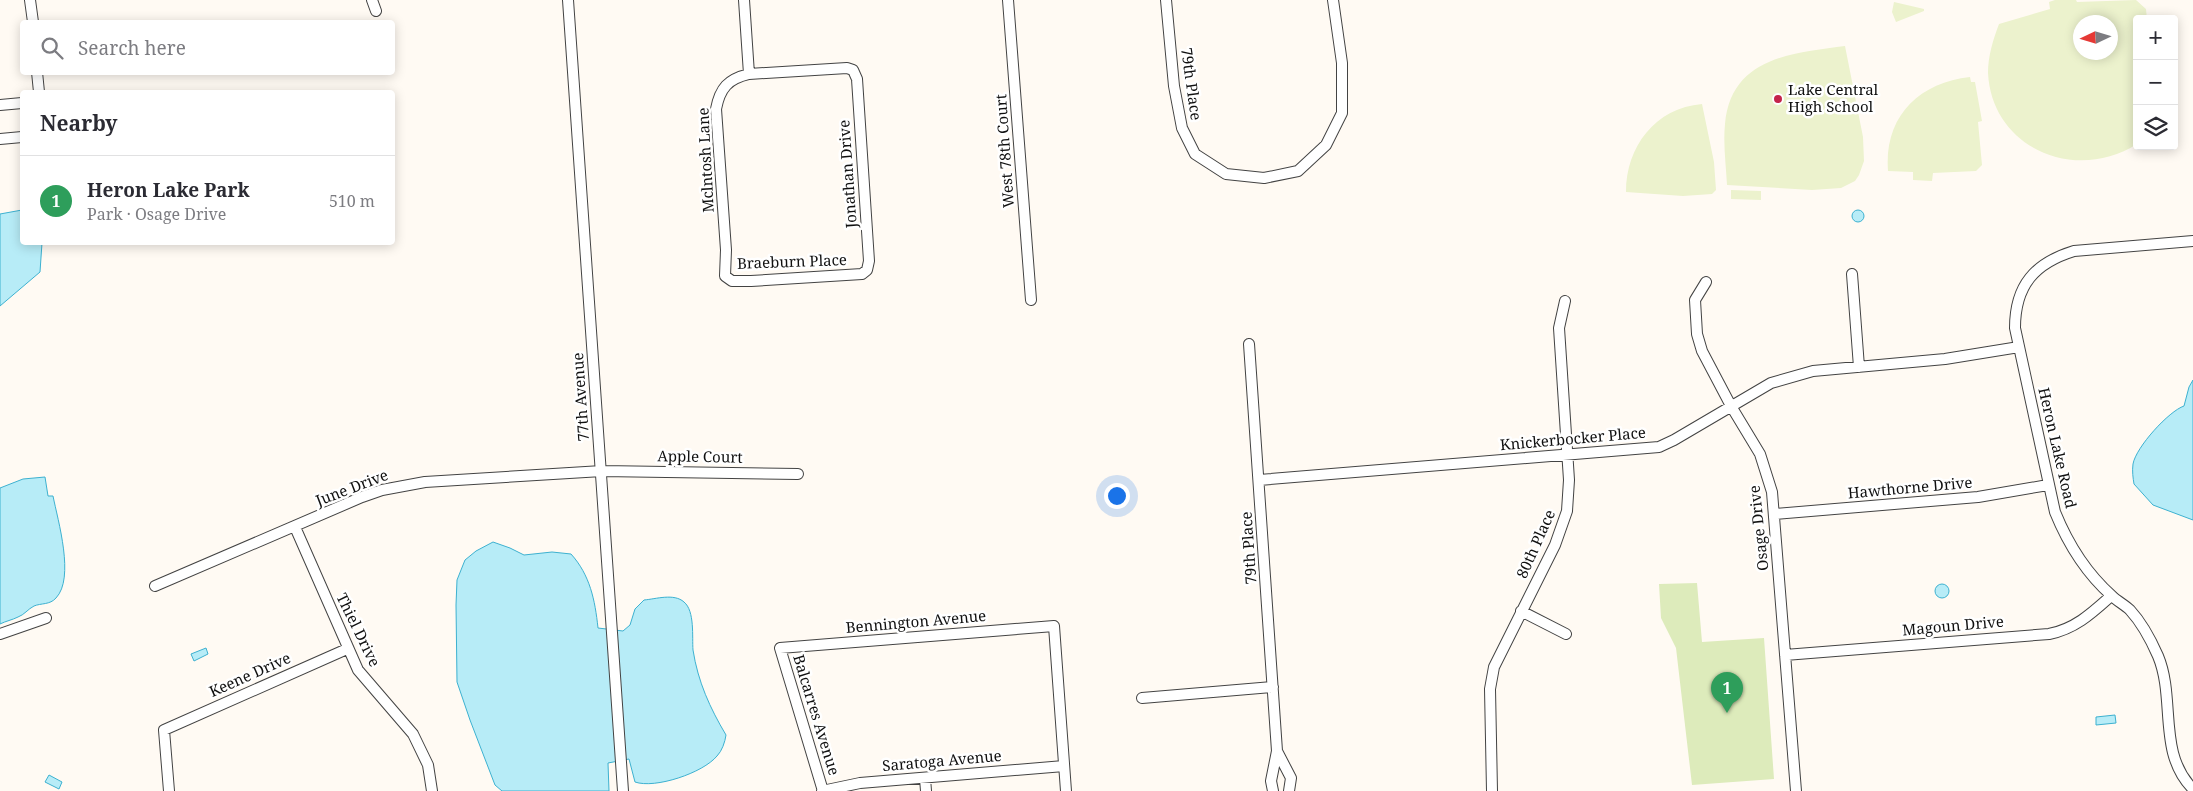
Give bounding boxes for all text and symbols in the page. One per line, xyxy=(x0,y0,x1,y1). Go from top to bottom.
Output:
north arrow xyxy=(2073,15,2118,60)
map controls xyxy=(2133,15,2178,150)
button: + xyxy=(2133,15,2178,60)
search box xyxy=(20,20,395,75)
icon: search xyxy=(38,34,66,62)
text: Search here xyxy=(78,35,186,61)
street label: 79th Place xyxy=(1177,46,1207,121)
button: − xyxy=(2133,60,2178,105)
place label: Lake Central High School xyxy=(1788,79,1879,116)
marker: Lake Central High School xyxy=(1772,93,1784,105)
street label: West 78th Court xyxy=(990,94,1018,209)
button: layers xyxy=(2133,105,2178,150)
street label: Mclntosh Lane xyxy=(692,107,718,213)
text: Nearby xyxy=(40,109,118,137)
street label: Jonathan Drive xyxy=(833,119,861,230)
text: Heron Lake Park xyxy=(87,177,250,203)
text: 1 xyxy=(51,190,61,212)
text: 510 m xyxy=(329,190,375,212)
text: Park · Osage Drive xyxy=(87,203,226,225)
street label: Braeburn Place xyxy=(737,249,847,273)
street label: 77th Avenue xyxy=(567,352,593,442)
street label: Heron Lake Road xyxy=(2034,385,2082,510)
street label: Knickerbocker Place xyxy=(1499,422,1647,454)
street label: Apple Court xyxy=(657,445,743,467)
street label: June Drive xyxy=(312,464,391,510)
street label: Hawthorne Drive xyxy=(1847,472,1973,502)
your location xyxy=(1104,483,1130,509)
street label: Osage Drive xyxy=(1744,484,1772,572)
street label: 80th Place xyxy=(1511,506,1559,581)
street label: 79th Place xyxy=(1235,511,1261,585)
street label: Thiel Drive xyxy=(332,589,385,670)
street label: Bennington Avenue xyxy=(845,605,987,637)
street label: Magoun Drive xyxy=(1901,611,2005,639)
street label: Keene Drive xyxy=(206,647,294,701)
street label: Balcarres Avenue xyxy=(789,652,845,777)
pin: 1 xyxy=(1711,672,1743,713)
street label: Saratoga Avenue xyxy=(881,745,1002,775)

